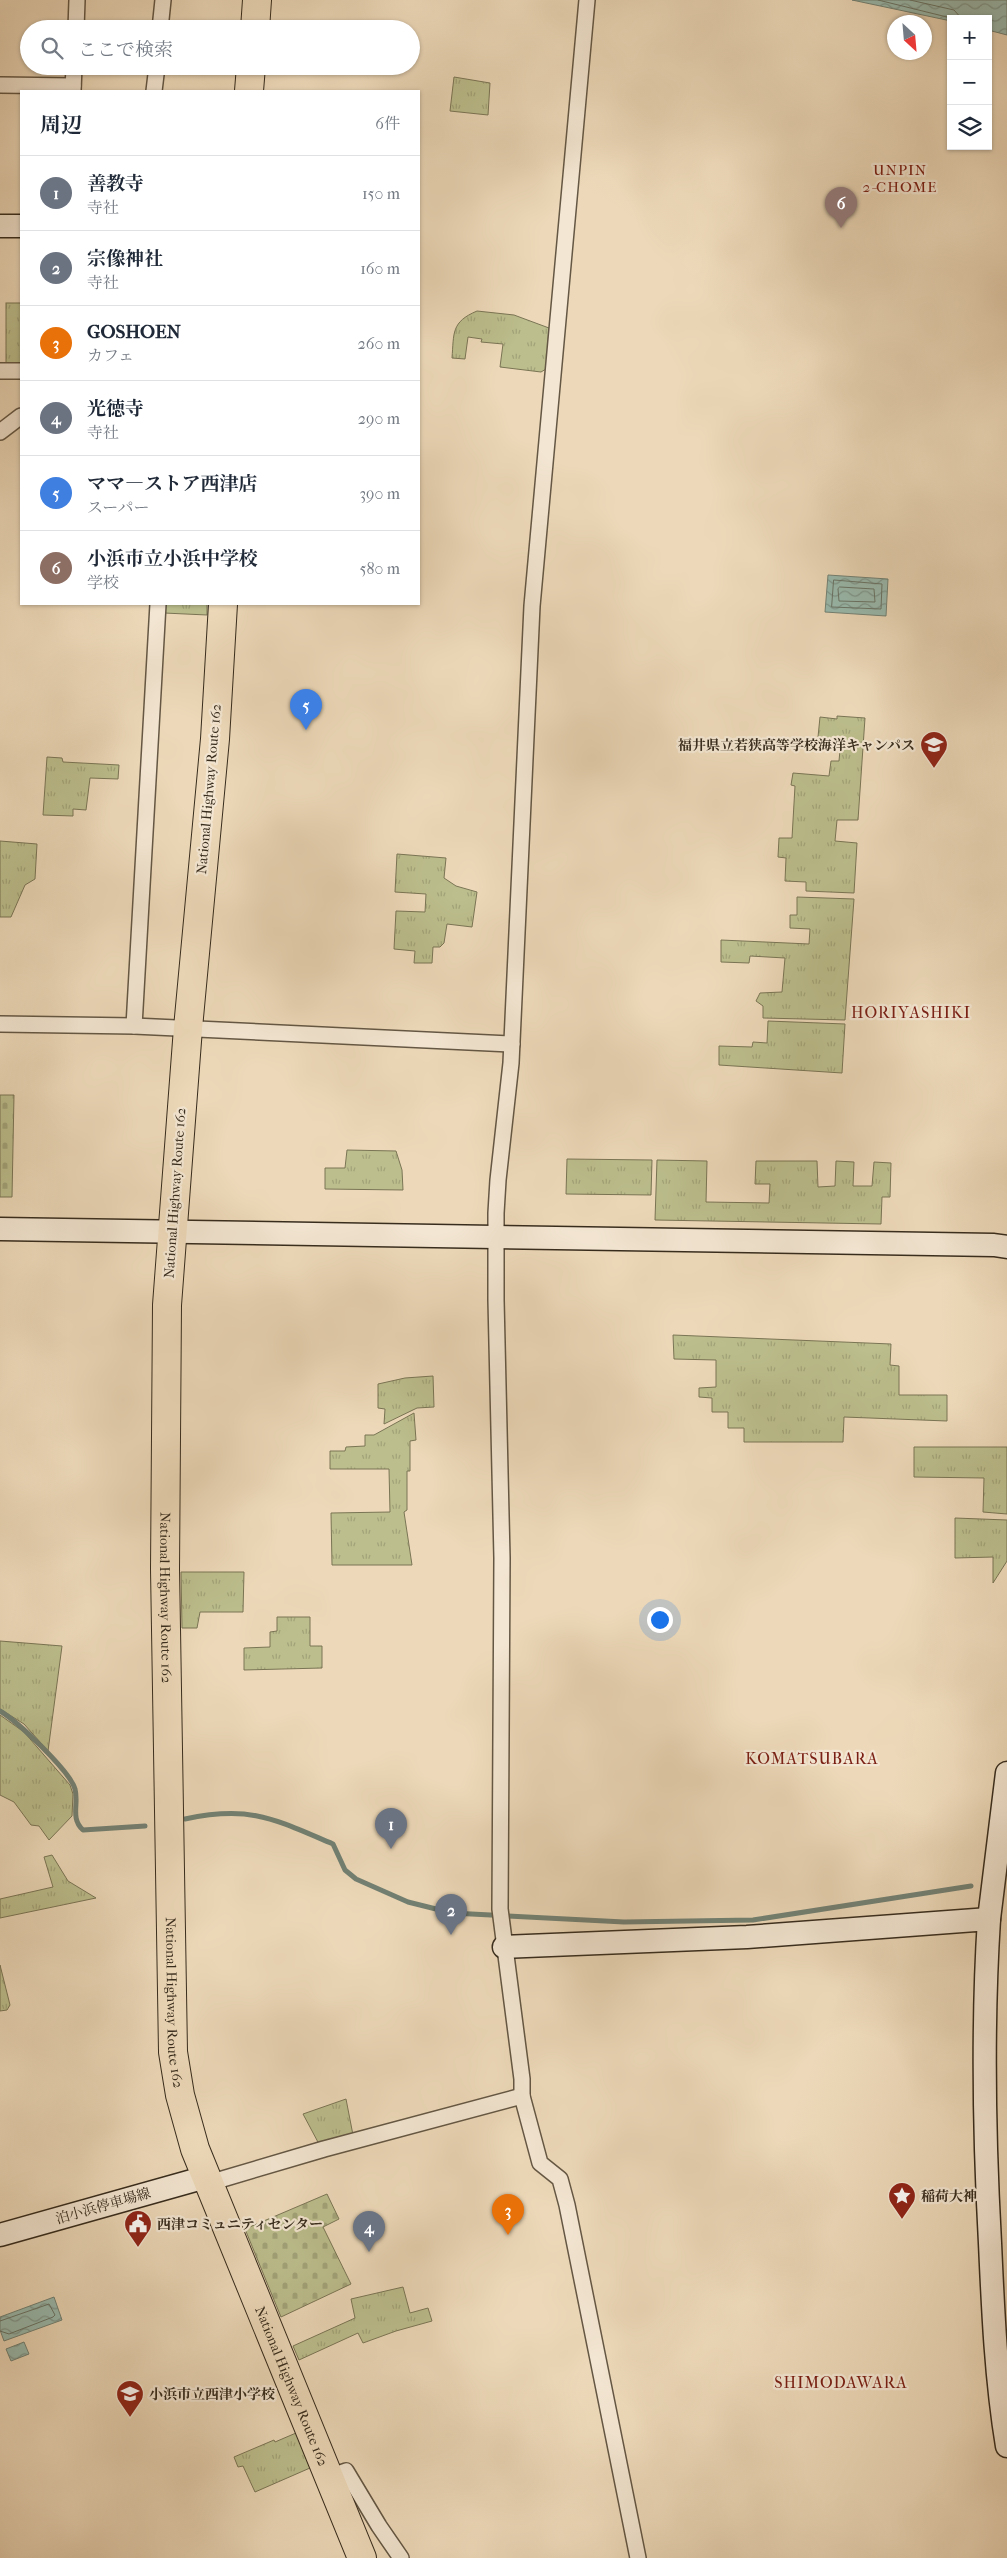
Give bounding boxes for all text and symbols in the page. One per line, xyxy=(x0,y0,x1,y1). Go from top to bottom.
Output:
north arrow xyxy=(887,15,932,60)
map controls xyxy=(947,15,992,150)
button: + xyxy=(947,15,992,60)
search box xyxy=(20,20,420,75)
icon: search xyxy=(38,34,66,62)
text: ここで検索 xyxy=(78,39,173,61)
button: − xyxy=(947,60,992,105)
button: layers xyxy=(947,105,992,150)
text: 周辺 xyxy=(40,113,82,137)
text: 6件 xyxy=(375,114,400,133)
district label: UNPIN 2-CHOME xyxy=(863,161,937,196)
text: 善教寺 xyxy=(87,173,144,195)
text: 1 xyxy=(53,184,59,203)
text: 150 m xyxy=(362,184,400,203)
pin: 6 xyxy=(825,187,857,228)
text: 寺社 xyxy=(87,198,119,217)
text: 宗像神社 xyxy=(87,248,163,270)
text: 2 xyxy=(52,259,60,278)
text: 160 m xyxy=(360,259,400,278)
text: 寺社 xyxy=(87,273,119,292)
text: GOSHOEN xyxy=(87,321,181,343)
text: 3 xyxy=(53,334,59,353)
text: 260 m xyxy=(358,334,400,353)
text: カフェ xyxy=(87,346,134,365)
text: 光徳寺 xyxy=(87,398,144,420)
text: 4 xyxy=(51,409,61,428)
text: 290 m xyxy=(358,409,400,428)
text: 寺社 xyxy=(87,423,119,442)
text: ママ―ストア西津店 xyxy=(87,473,257,495)
text: 5 xyxy=(53,484,59,503)
text: 390 m xyxy=(359,484,400,503)
text: スーパー xyxy=(87,498,149,517)
text: 小浜市立小浜中学校 xyxy=(87,548,258,570)
text: 6 xyxy=(52,559,60,578)
text: 580 m xyxy=(359,559,400,578)
text: 学校 xyxy=(87,573,119,592)
pin: 5 xyxy=(290,689,322,730)
street label: National Highway Route 162 xyxy=(193,703,225,875)
school or university icon: 福井県立若狭高等学校海洋キャンパス xyxy=(919,730,949,769)
place label: 福井県立若狭高等学校海洋キャンパス xyxy=(678,737,915,754)
district label: HORIYASHIKI xyxy=(851,1003,971,1022)
street label: National Highway Route 162 xyxy=(161,1107,189,1279)
street label: National Highway Route 162 xyxy=(156,1512,175,1683)
your location xyxy=(647,1607,673,1633)
district label: KOMATSUBARA xyxy=(745,1749,879,1768)
pin: 1 xyxy=(375,1808,407,1849)
pin: 2 xyxy=(435,1894,467,1935)
street label: National Highway Route 162 xyxy=(162,1917,187,2089)
place icon: 稲荷大神 xyxy=(887,2181,917,2220)
street label: 泊小浜停車場線 xyxy=(54,2184,152,2228)
place label: 稲荷大神 xyxy=(921,2188,977,2205)
pin: 3 xyxy=(492,2194,524,2235)
public building icon: 西津コミュニティセンター xyxy=(123,2209,153,2248)
pin: 4 xyxy=(353,2211,385,2252)
place label: 西津コミュニティセンター xyxy=(157,2216,323,2233)
street label: National Highway Route 162 xyxy=(252,2304,332,2468)
district label: SHIMODAWARA xyxy=(774,2373,908,2392)
school or university icon: 小浜市立西津小学校 xyxy=(115,2379,145,2418)
place label: 小浜市立西津小学校 xyxy=(149,2386,275,2403)

